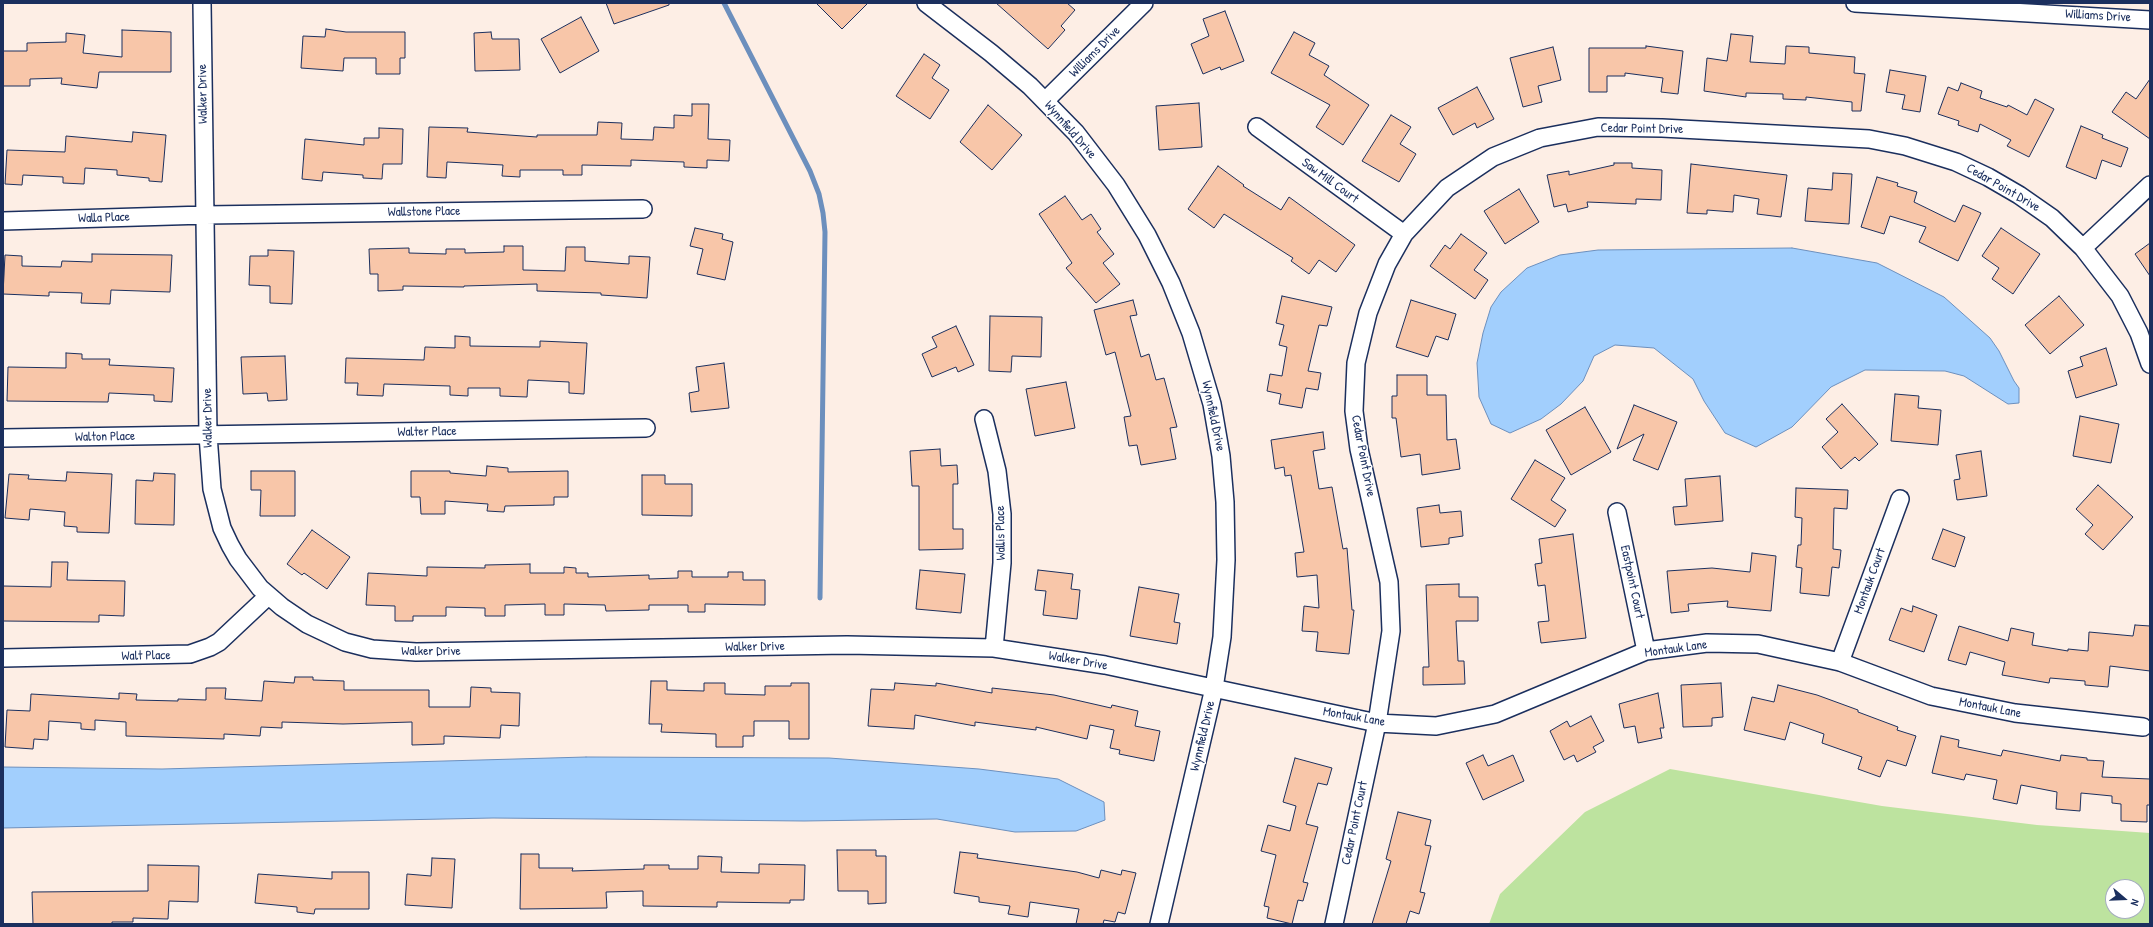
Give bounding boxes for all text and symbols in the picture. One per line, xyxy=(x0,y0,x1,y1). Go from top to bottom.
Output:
street label: Williams Drive xyxy=(2065,6,2131,26)
street label: Williams Drive xyxy=(1066,23,1124,81)
street label: Walker Drive xyxy=(195,64,211,124)
street label: Wynnfield Drive xyxy=(1041,98,1099,162)
street label: Cedar Point Drive xyxy=(1601,120,1683,138)
street label: Saw Mill Court xyxy=(1299,155,1361,207)
street label: Cedar Point Drive xyxy=(1963,161,2043,215)
street label: Wallstone Place xyxy=(388,204,460,220)
street label: Walla Place xyxy=(78,209,130,227)
street label: Wynnfield Drive xyxy=(1198,379,1228,453)
street label: Walker Drive xyxy=(200,388,216,448)
street label: Cedar Point Drive xyxy=(1347,414,1379,498)
street label: Walter Place xyxy=(397,424,457,440)
street label: Walton Place xyxy=(75,429,135,445)
street label: Wallis Place xyxy=(993,506,1009,560)
street label: Eastpoint Court xyxy=(1617,544,1647,620)
street label: Montauk Court xyxy=(1851,546,1889,616)
street label: Montauk Lane xyxy=(1644,637,1708,661)
street label: Walker Drive xyxy=(725,639,785,655)
street label: Walker Drive xyxy=(401,644,461,660)
street label: Walt Place xyxy=(121,648,171,664)
street label: Walker Drive xyxy=(1047,648,1109,674)
street label: Montauk Lane xyxy=(1958,694,2022,722)
street label: Wynnfield Drive xyxy=(1187,699,1219,773)
street label: Montauk Lane xyxy=(1322,704,1386,730)
street label: Cedar Point Court xyxy=(1339,780,1371,866)
north arrow xyxy=(2105,879,2145,919)
text: N xyxy=(2128,898,2143,908)

